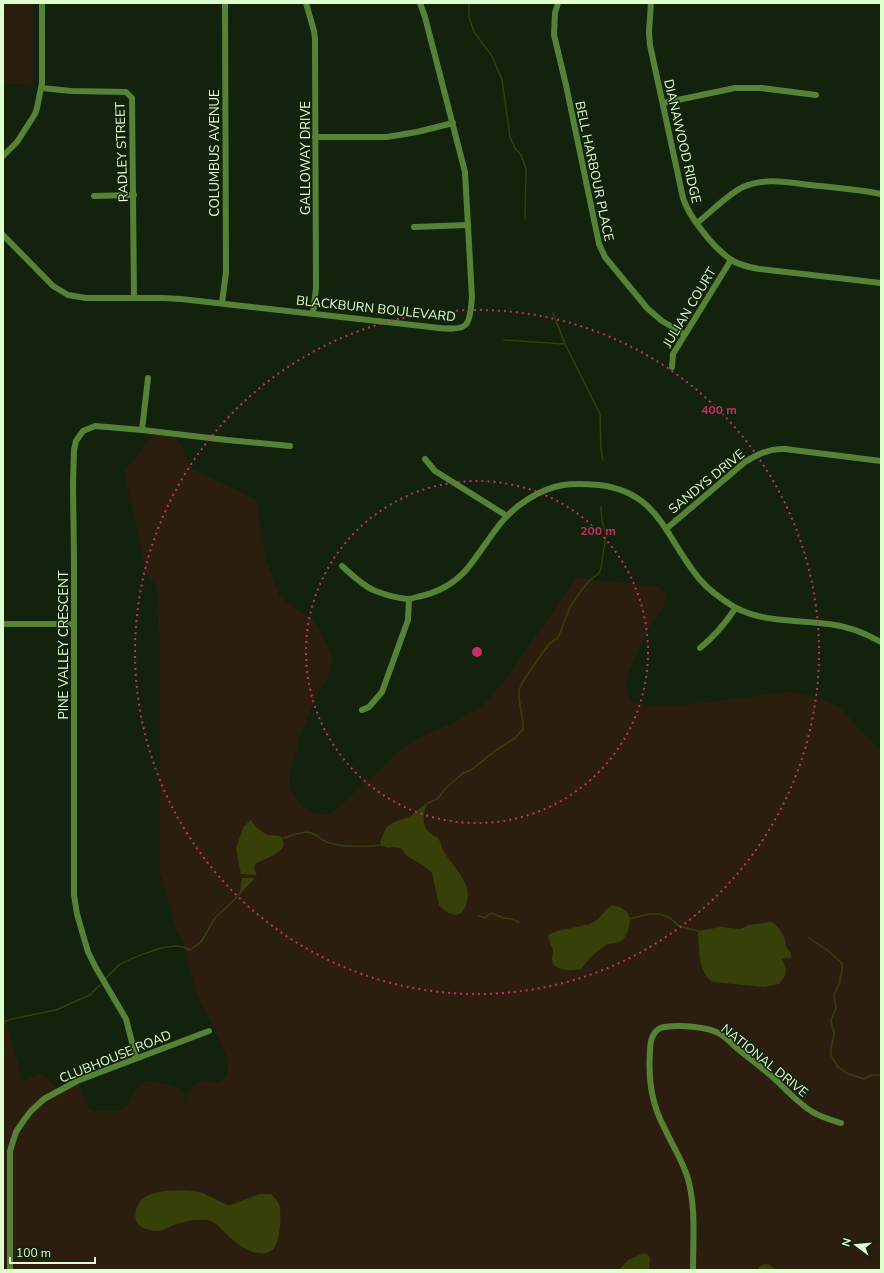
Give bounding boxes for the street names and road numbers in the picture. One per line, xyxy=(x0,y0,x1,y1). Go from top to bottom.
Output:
street label: DIANAWOOD RIDGE xyxy=(659,78,705,205)
street label: COLUMBUS AVENUE xyxy=(206,89,224,217)
street label: BELL HARBOUR PLACE xyxy=(570,99,618,243)
street label: RADLEY STREET xyxy=(111,101,133,202)
street label: GALLOWAY DRIVE xyxy=(297,101,315,215)
street label: JULIAN COURT xyxy=(658,264,721,352)
street label: BLACKBURN BOULEVARD xyxy=(295,292,457,326)
street label: SANDYS DRIVE xyxy=(665,445,748,518)
street label: PINE VALLEY CRESCENT xyxy=(55,570,73,720)
street label: NATIONAL DRIVE xyxy=(717,1020,812,1101)
street label: CLUBHOUSE ROAD xyxy=(57,1026,174,1088)

